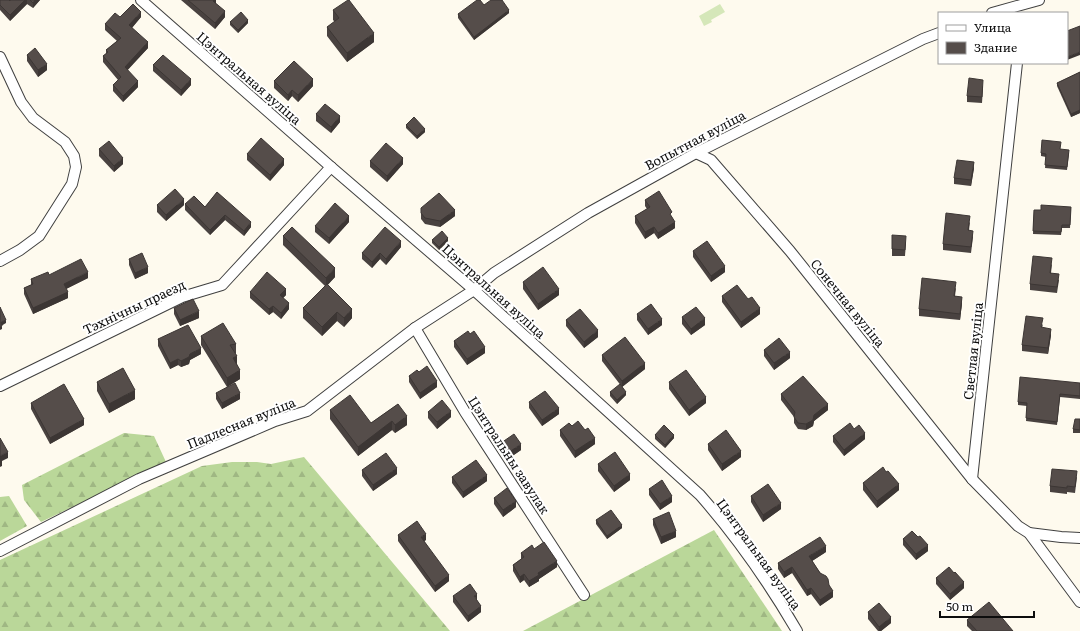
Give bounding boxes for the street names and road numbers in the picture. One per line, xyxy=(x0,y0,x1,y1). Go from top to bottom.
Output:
street label: Цэнтральная вуліца xyxy=(193,27,306,129)
street label: Вопытная вуліца xyxy=(641,105,749,174)
street label: Цэнтральная вуліца xyxy=(438,239,550,342)
street label: Сонечная вуліца xyxy=(807,254,890,351)
street label: Тэхнічны праезд xyxy=(79,274,188,339)
street label: Светлая вуліца xyxy=(958,301,987,401)
street label: Падлесная вуліца xyxy=(184,392,298,453)
street label: Цэнтральны завулак xyxy=(464,392,555,518)
street label: Цэнтральная вуліца xyxy=(713,494,806,613)

